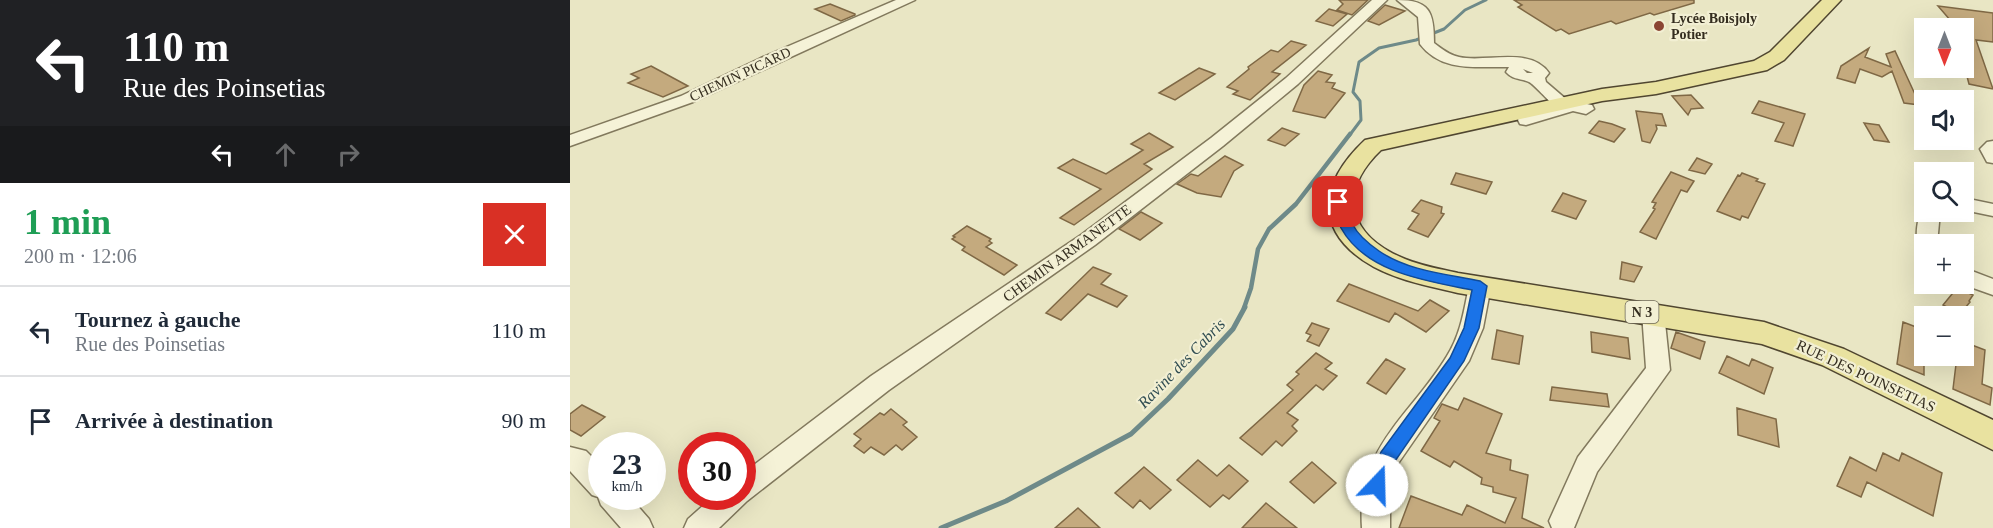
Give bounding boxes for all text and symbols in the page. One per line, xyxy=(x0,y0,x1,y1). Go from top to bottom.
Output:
place label: Lycée Boisjoly Potier xyxy=(1671,11,1757,42)
north arrow xyxy=(1914,18,1974,78)
map controls xyxy=(1914,18,1974,366)
marker: Lycée Boisjoly Potier xyxy=(1652,19,1666,33)
icon: left xyxy=(24,24,102,102)
text: 110 m xyxy=(123,24,229,70)
street label: CHEMIN PICARD xyxy=(687,44,793,105)
text: Rue des Poinsetias xyxy=(123,73,326,103)
button: sound xyxy=(1914,90,1974,150)
icon: left xyxy=(206,138,239,171)
icon: ahead xyxy=(269,138,302,171)
icon: right xyxy=(332,138,365,171)
button: search xyxy=(1914,162,1974,222)
pin xyxy=(1312,176,1363,227)
icon: arrive xyxy=(1321,185,1354,218)
street label: CHEMIN ARMANETTE xyxy=(1000,201,1134,305)
text: 1 min xyxy=(24,202,111,242)
button: close xyxy=(483,203,546,266)
button: + xyxy=(1914,234,1974,294)
text: 200 m · 12:06 xyxy=(24,245,137,267)
road number: N 3 xyxy=(1626,301,1658,323)
button: − xyxy=(1914,306,1974,366)
text: Tournez à gauche xyxy=(75,307,240,332)
icon: left xyxy=(24,315,57,348)
water label: Ravine des Cabris xyxy=(1134,315,1228,412)
text: 110 m xyxy=(491,318,546,343)
text: Rue des Poinsetias xyxy=(75,333,225,355)
street label: RUE DES POINSETIAS xyxy=(1794,337,1938,415)
icon: arrive xyxy=(24,405,57,438)
text: Arrivée à destination xyxy=(75,408,273,433)
text: 90 m xyxy=(501,408,546,433)
speed limit sign: 30 xyxy=(678,432,756,510)
text: 23 xyxy=(612,447,642,480)
position arrow xyxy=(1345,453,1409,517)
text: km/h xyxy=(612,478,642,494)

